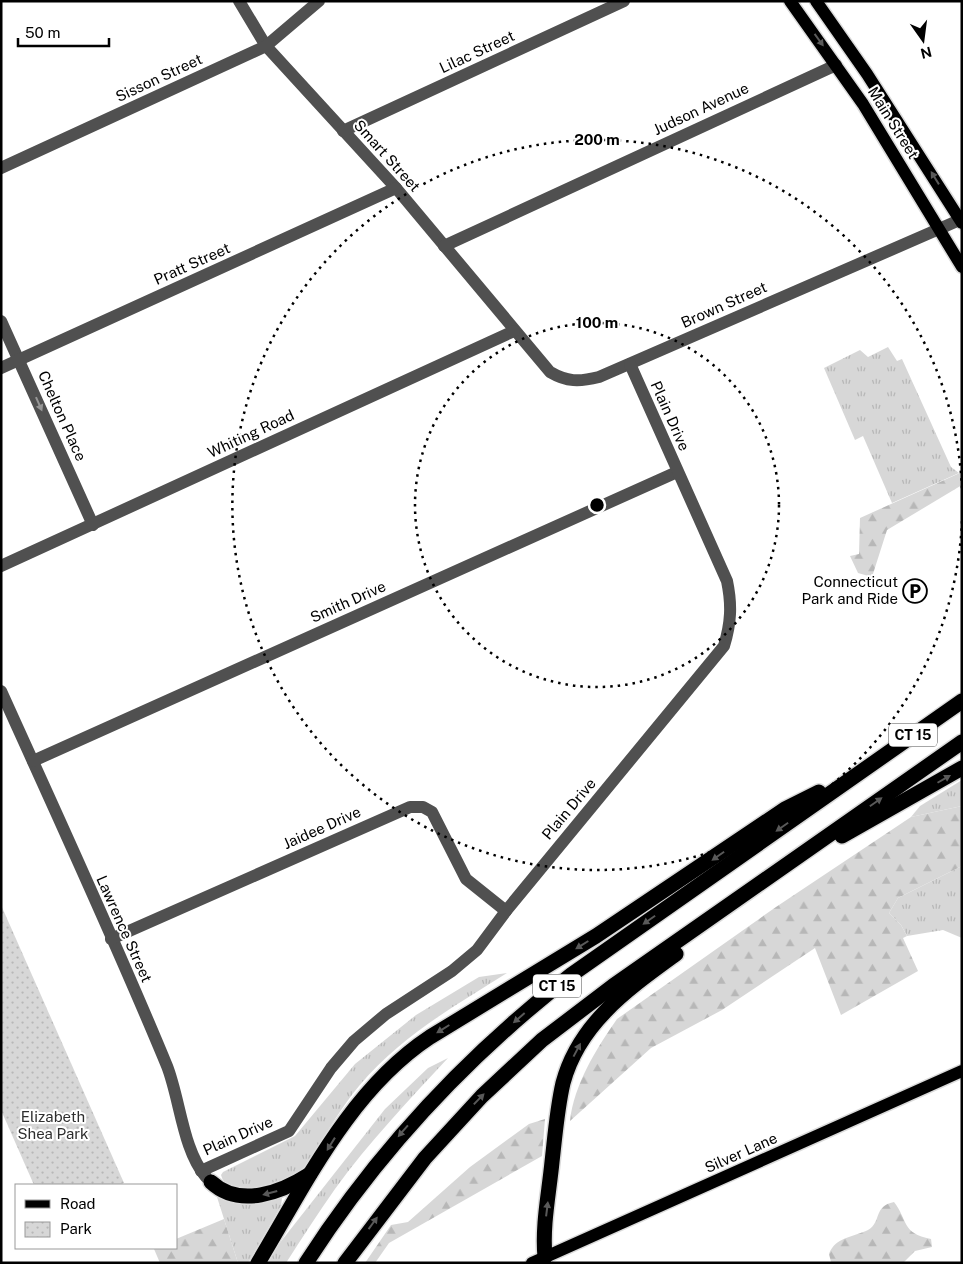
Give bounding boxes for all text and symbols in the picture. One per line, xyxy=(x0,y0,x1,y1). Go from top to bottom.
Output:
scale bar xyxy=(18,15,109,47)
north arrow xyxy=(898,15,948,65)
text: 50 m xyxy=(25,24,60,41)
street label: Lilac Street xyxy=(437,27,517,76)
one-way arrow xyxy=(814,33,824,47)
text: N xyxy=(919,44,933,62)
street label: Sisson Street xyxy=(113,50,205,105)
street label: Judson Avenue xyxy=(650,79,751,138)
street label: Main Street xyxy=(865,84,922,162)
street label: Smart Street xyxy=(351,116,424,195)
text: 200 m xyxy=(574,131,620,148)
one-way arrow xyxy=(930,171,939,185)
street label: Pratt Street xyxy=(151,239,233,288)
street label: Brown Street xyxy=(678,278,769,331)
text: 100 m xyxy=(576,314,618,331)
street label: Chelton Place xyxy=(35,368,90,463)
street label: Plain Drive xyxy=(648,378,693,453)
one-way arrow xyxy=(35,397,44,412)
street label: Whiting Road xyxy=(205,406,297,461)
centre of rings xyxy=(588,496,606,514)
place label: Connecticut Park and Ride xyxy=(802,573,898,607)
street label: Smith Drive xyxy=(307,577,388,626)
parking icon: Connecticut Park and Ride xyxy=(902,578,928,604)
road number: CT 15 xyxy=(889,724,937,746)
one-way arrow xyxy=(937,774,951,783)
street label: Plain Drive xyxy=(538,775,599,843)
one-way arrow xyxy=(869,797,883,807)
street label: Jaidee Drive xyxy=(280,803,363,852)
one-way arrow xyxy=(775,822,789,832)
one-way arrow xyxy=(711,851,724,860)
street label: Lawrence Street xyxy=(93,873,156,985)
one-way arrow xyxy=(643,915,656,926)
one-way arrow xyxy=(575,940,588,949)
road number: CT 15 xyxy=(533,974,581,998)
one-way arrow xyxy=(512,1012,525,1023)
one-way arrow xyxy=(436,1024,449,1034)
one-way arrow xyxy=(572,1043,581,1057)
one-way arrow xyxy=(472,1094,484,1106)
park label: Elizabeth Shea Park xyxy=(17,1108,89,1142)
street label: Plain Drive xyxy=(200,1113,275,1158)
one-way arrow xyxy=(397,1125,409,1137)
street label: Silver Lane xyxy=(702,1129,780,1176)
one-way arrow xyxy=(326,1138,335,1151)
legend xyxy=(15,1184,178,1249)
one-way arrow xyxy=(263,1189,278,1197)
text: Road xyxy=(60,1195,96,1212)
one-way arrow xyxy=(543,1200,551,1216)
one-way arrow xyxy=(368,1217,379,1230)
text: Park xyxy=(60,1220,92,1237)

